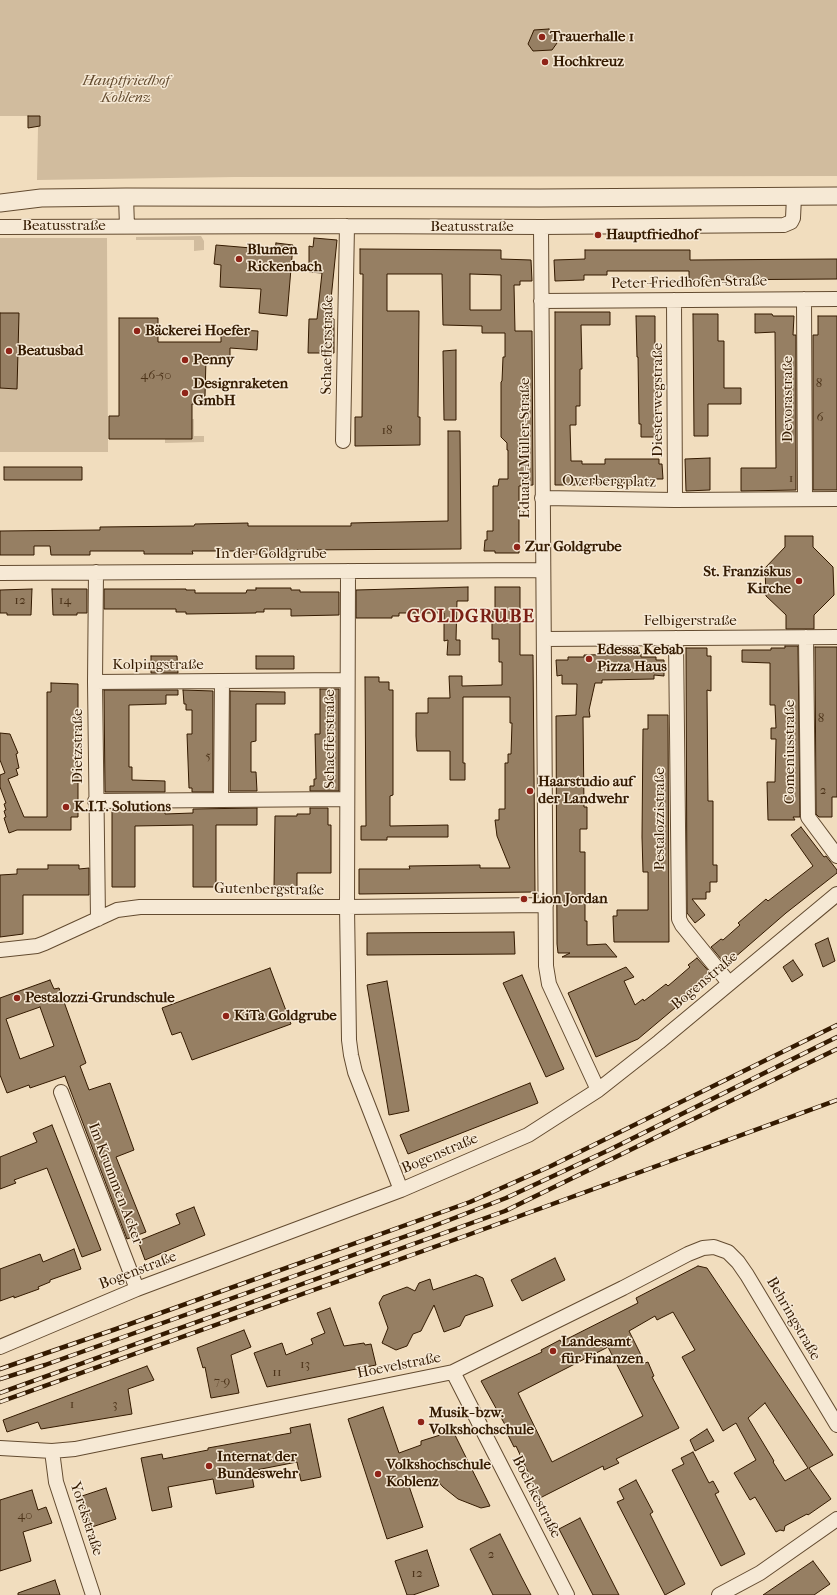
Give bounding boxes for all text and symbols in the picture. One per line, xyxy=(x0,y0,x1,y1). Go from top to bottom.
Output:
place label: Trauerhalle 1 xyxy=(550,28,634,46)
marker: Trauerhalle 1 xyxy=(537,32,547,42)
place label: Hochkreuz xyxy=(553,53,624,71)
marker: Hochkreuz xyxy=(540,57,550,67)
park label: Hauptfriedhof Koblenz xyxy=(82,72,170,107)
street label: Beatusstraße xyxy=(22,217,106,235)
street label: Beatusstraße xyxy=(430,218,514,236)
place label: Hauptfriedhof xyxy=(606,226,699,244)
marker: Hauptfriedhof xyxy=(593,230,603,240)
place label: Blumen Rickenbach xyxy=(247,241,322,276)
marker: Blumen Rickenbach xyxy=(234,254,244,264)
street label: Peter-Friedhofen-Straße xyxy=(611,273,767,293)
street label: Schaefferstraße xyxy=(318,295,338,395)
place label: Bäckerei Hoefer xyxy=(145,322,250,340)
marker: Bäckerei Hoefer xyxy=(132,326,142,336)
place label: Beatusbad xyxy=(17,342,83,360)
street label: Diesterwegstraße xyxy=(649,343,667,457)
marker: Beatusbad xyxy=(4,346,14,356)
place label: Penny xyxy=(193,351,234,369)
marker: Penny xyxy=(180,355,190,365)
street label: Devorastraße xyxy=(779,356,797,442)
house number: 46-50 xyxy=(141,368,171,384)
place label: Designraketen GmbH xyxy=(193,375,288,410)
house number: 8 xyxy=(816,376,822,392)
street label: Eduard-Müller-Straße xyxy=(516,378,534,518)
marker: Designraketen GmbH xyxy=(180,388,190,398)
house number: 6 xyxy=(816,410,824,426)
house number: 18 xyxy=(381,423,393,439)
house number: 1 xyxy=(789,471,793,487)
street label: Overbergplatz xyxy=(562,472,656,492)
place label: Zur Goldgrube xyxy=(525,538,622,556)
marker: Zur Goldgrube xyxy=(512,542,522,552)
street label: In der Goldgrube xyxy=(215,545,327,563)
place label: St. Franziskus Kirche xyxy=(703,563,791,598)
marker: St. Franziskus Kirche xyxy=(794,576,804,586)
house number: 12 xyxy=(14,593,26,609)
house number: 14 xyxy=(59,593,71,609)
district label: GOLDGRUBE xyxy=(407,606,535,628)
street label: Felbigerstraße xyxy=(643,612,737,630)
place label: Edessa Kebab Pizza Haus xyxy=(597,641,684,676)
marker: Edessa Kebab Pizza Haus xyxy=(584,654,594,664)
street label: Kolpingstraße xyxy=(112,656,204,674)
street label: Schaefferstraße xyxy=(321,689,339,789)
street label: Comeniusstraße xyxy=(781,700,799,804)
street label: Dietzstraße xyxy=(69,708,87,784)
house number: 8 xyxy=(818,711,824,727)
house number: 5 xyxy=(205,749,211,765)
street label: Pestalozzistraße xyxy=(651,767,669,871)
place label: Haarstudio auf der Landwehr xyxy=(538,773,633,808)
house number: 2 xyxy=(820,783,826,799)
marker: Haarstudio auf der Landwehr xyxy=(525,786,535,796)
place label: K.I.T. Solutions xyxy=(74,798,171,816)
marker: K.I.T. Solutions xyxy=(61,802,71,812)
street label: Gutenbergstraße xyxy=(214,880,324,900)
place label: Lion Jordan xyxy=(532,890,608,908)
marker: Lion Jordan xyxy=(519,894,529,904)
street label: Bogenstraße xyxy=(668,948,742,1014)
place label: Pestalozzi-Grundschule xyxy=(25,989,175,1007)
marker: Pestalozzi-Grundschule xyxy=(12,993,22,1003)
place label: KiTa Goldgrube xyxy=(234,1007,337,1025)
marker: KiTa Goldgrube xyxy=(221,1011,231,1021)
street label: Im Krummen Acker xyxy=(83,1120,147,1248)
street label: Bogenstraße xyxy=(399,1130,481,1178)
street label: Bogenstraße xyxy=(97,1248,179,1294)
street label: Behringstraße xyxy=(762,1274,824,1364)
place label: Landesamt für Finanzen xyxy=(561,1333,644,1368)
marker: Landesamt für Finanzen xyxy=(548,1346,558,1356)
street label: Hoevelstraße xyxy=(356,1349,442,1383)
house number: 13 xyxy=(300,1357,310,1373)
house number: 11 xyxy=(272,1365,282,1381)
house number: 7-9 xyxy=(214,1374,230,1390)
house number: 1 xyxy=(70,1397,74,1413)
house number: 3 xyxy=(112,1397,118,1413)
place label: Musik- bzw. Volkshochschule xyxy=(429,1404,534,1439)
marker: Musik- bzw. Volkshochschule xyxy=(416,1417,426,1427)
place label: Internat der Bundeswehr xyxy=(217,1448,298,1483)
street label: Boelckestraße xyxy=(508,1453,564,1541)
place label: Volkshochschule Koblenz xyxy=(386,1456,491,1491)
marker: Internat der Bundeswehr xyxy=(204,1461,214,1471)
marker: Volkshochschule Koblenz xyxy=(373,1469,383,1479)
street label: Yorckstraße xyxy=(66,1480,106,1558)
house number: 40 xyxy=(18,1508,32,1524)
house number: 2 xyxy=(488,1547,494,1563)
house number: 12 xyxy=(411,1566,423,1582)

